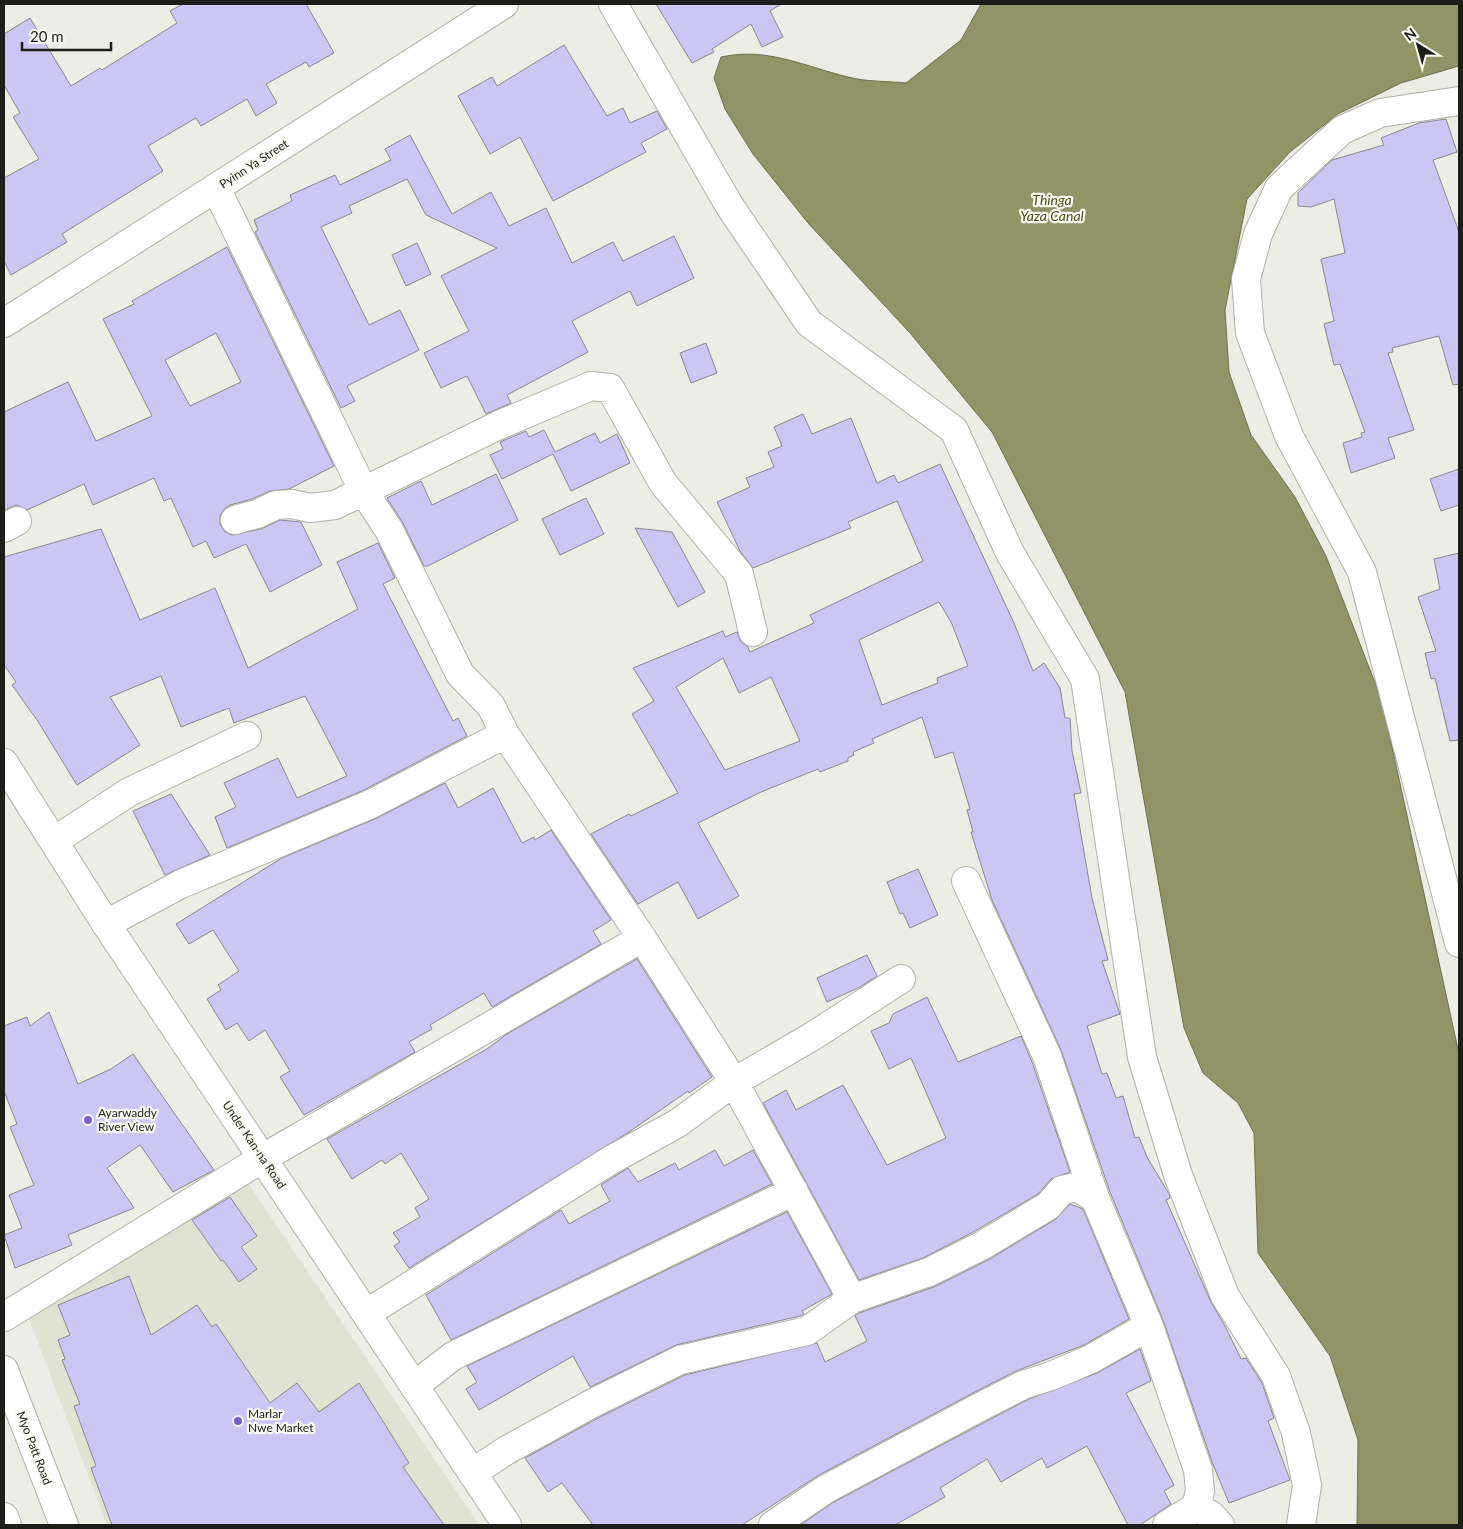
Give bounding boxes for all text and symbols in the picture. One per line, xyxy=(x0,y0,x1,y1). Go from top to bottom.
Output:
scale bar xyxy=(22,20,111,52)
north arrow xyxy=(1393,20,1443,70)
text: N xyxy=(1400,24,1419,44)
text: 20 m xyxy=(30,27,64,45)
street label: Pyinn Ya Street xyxy=(216,135,292,191)
water label: Thinga Yaza Canal xyxy=(1020,191,1084,224)
street label: Under Kan-na Road xyxy=(219,1098,289,1192)
place label: Ayarwaddy River View xyxy=(98,1105,158,1134)
marker: Ayarwaddy River View xyxy=(82,1114,94,1126)
place label: Marlar Nwe Market xyxy=(248,1406,314,1435)
street label: Myo Patt Road xyxy=(14,1409,55,1487)
marker: Marlar Nwe Market xyxy=(232,1415,244,1427)

